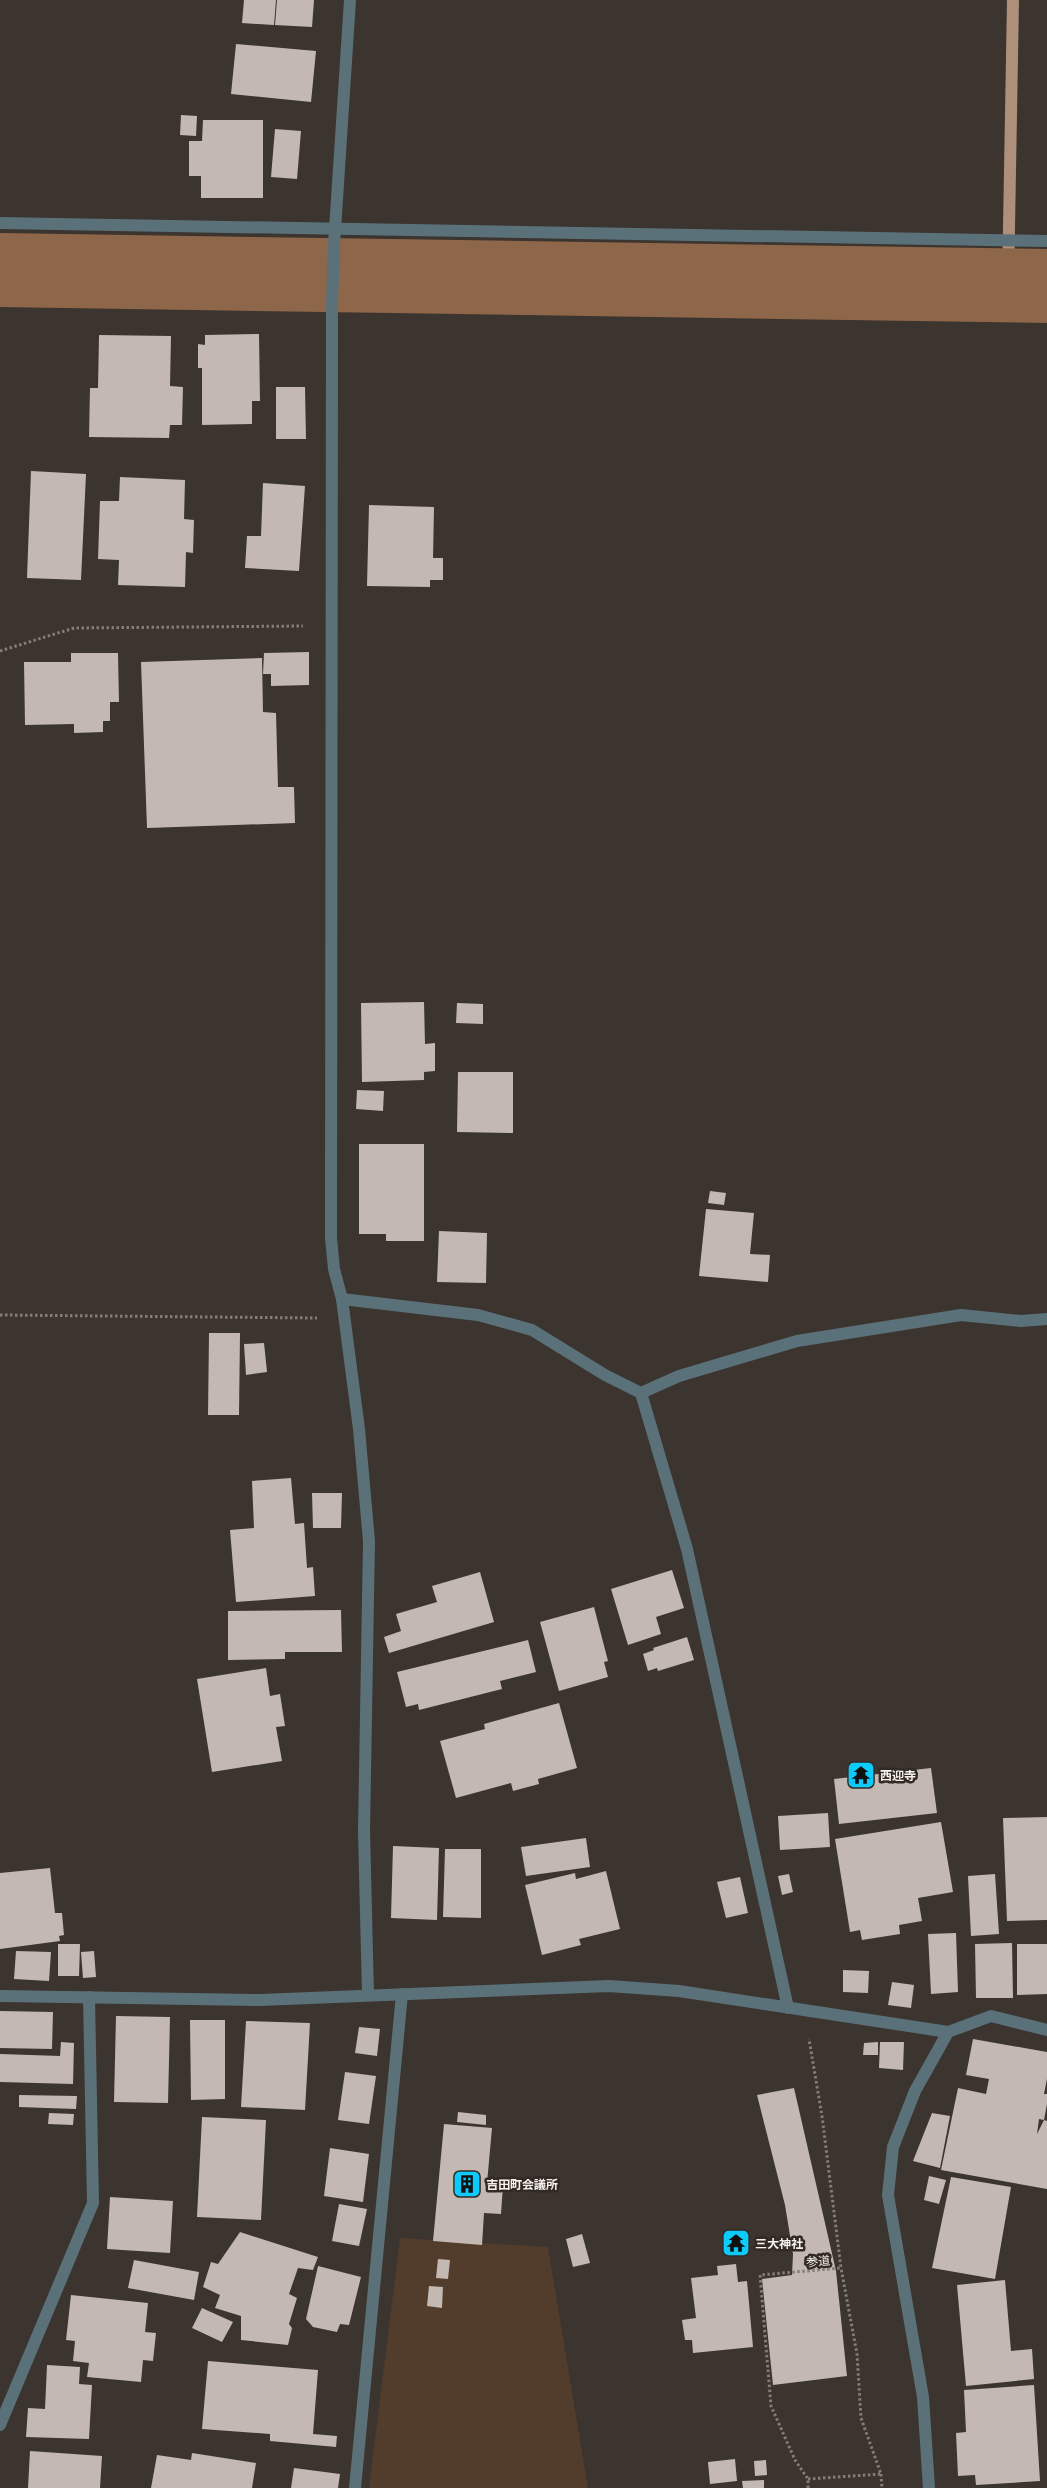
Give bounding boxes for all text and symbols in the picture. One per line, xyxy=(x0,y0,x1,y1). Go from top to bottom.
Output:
temple icon: 西迎寺 xyxy=(846,1760,876,1790)
place label: 西迎寺 xyxy=(880,1768,916,1783)
building icon: 吉田町会議所 xyxy=(452,2169,482,2199)
place label: 吉田町会議所 xyxy=(486,2177,558,2192)
temple icon: 三大神社 xyxy=(721,2228,751,2258)
place label: 三大神社 xyxy=(755,2236,803,2251)
street label: 参道 xyxy=(805,2252,831,2270)

